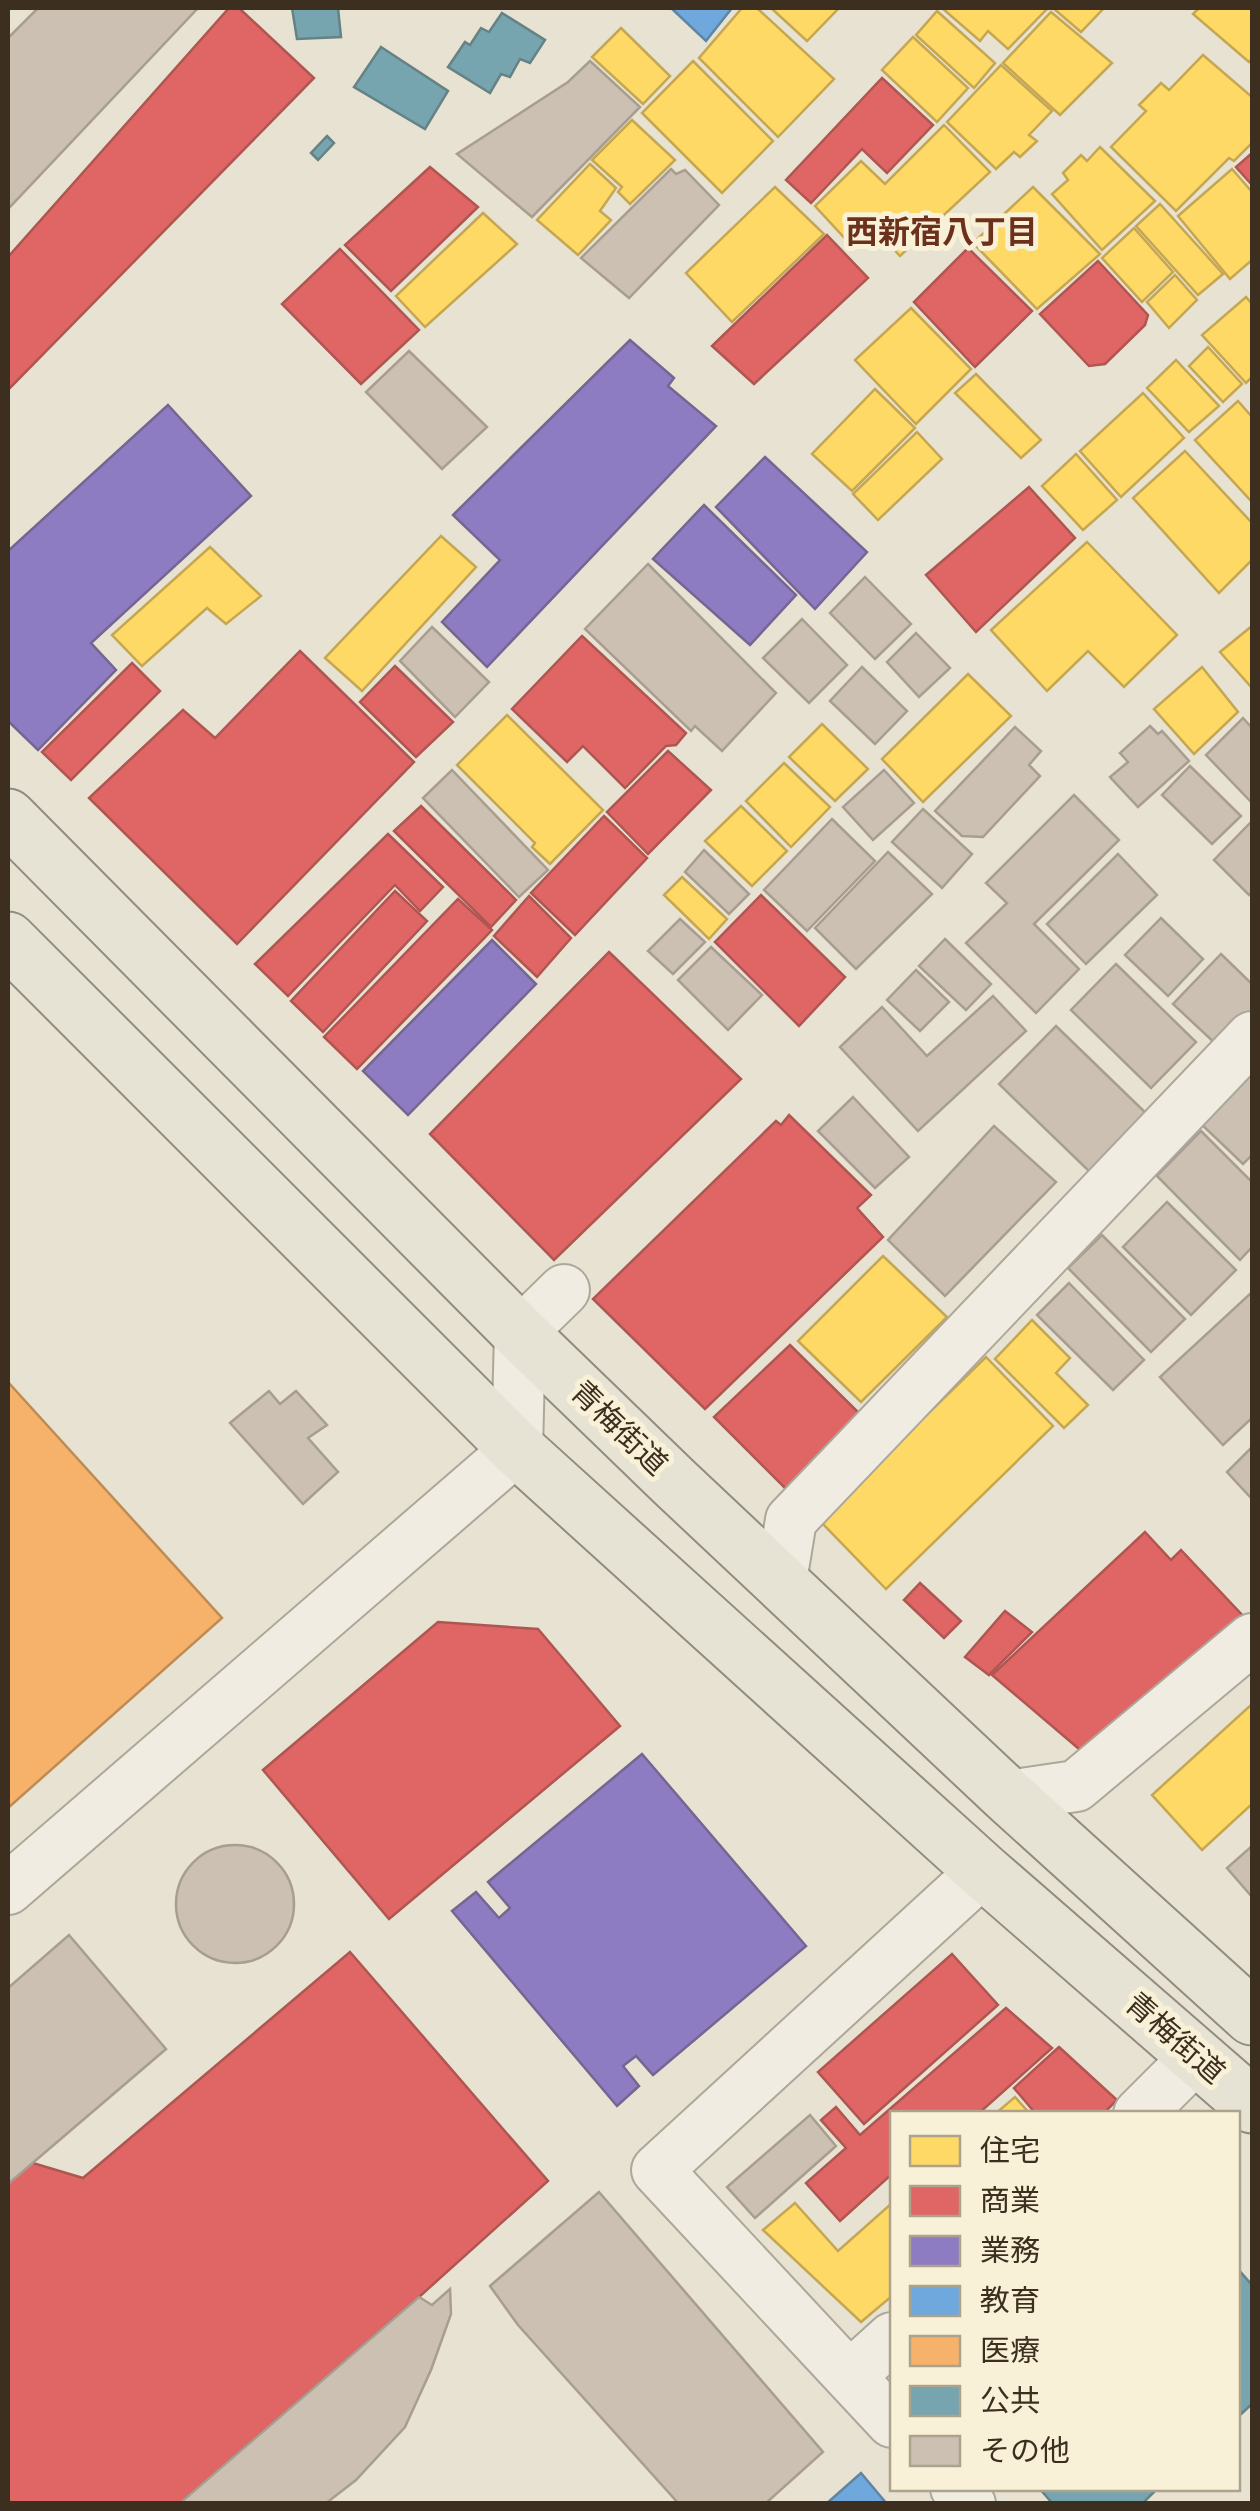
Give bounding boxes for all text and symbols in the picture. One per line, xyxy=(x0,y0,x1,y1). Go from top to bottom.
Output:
district label: 西新宿八丁目 xyxy=(846,210,1038,252)
street label: 青梅街道 xyxy=(563,1371,677,1483)
street label: 青梅街道 xyxy=(1118,1983,1234,2091)
legend xyxy=(890,2111,1240,2491)
text: 住宅 xyxy=(980,2130,1040,2169)
text: 商業 xyxy=(980,2180,1040,2219)
text: 業務 xyxy=(980,2230,1040,2269)
text: 教育 xyxy=(980,2280,1040,2319)
text: 医療 xyxy=(980,2330,1040,2369)
text: 公共 xyxy=(980,2380,1040,2419)
text: その他 xyxy=(980,2430,1070,2469)

